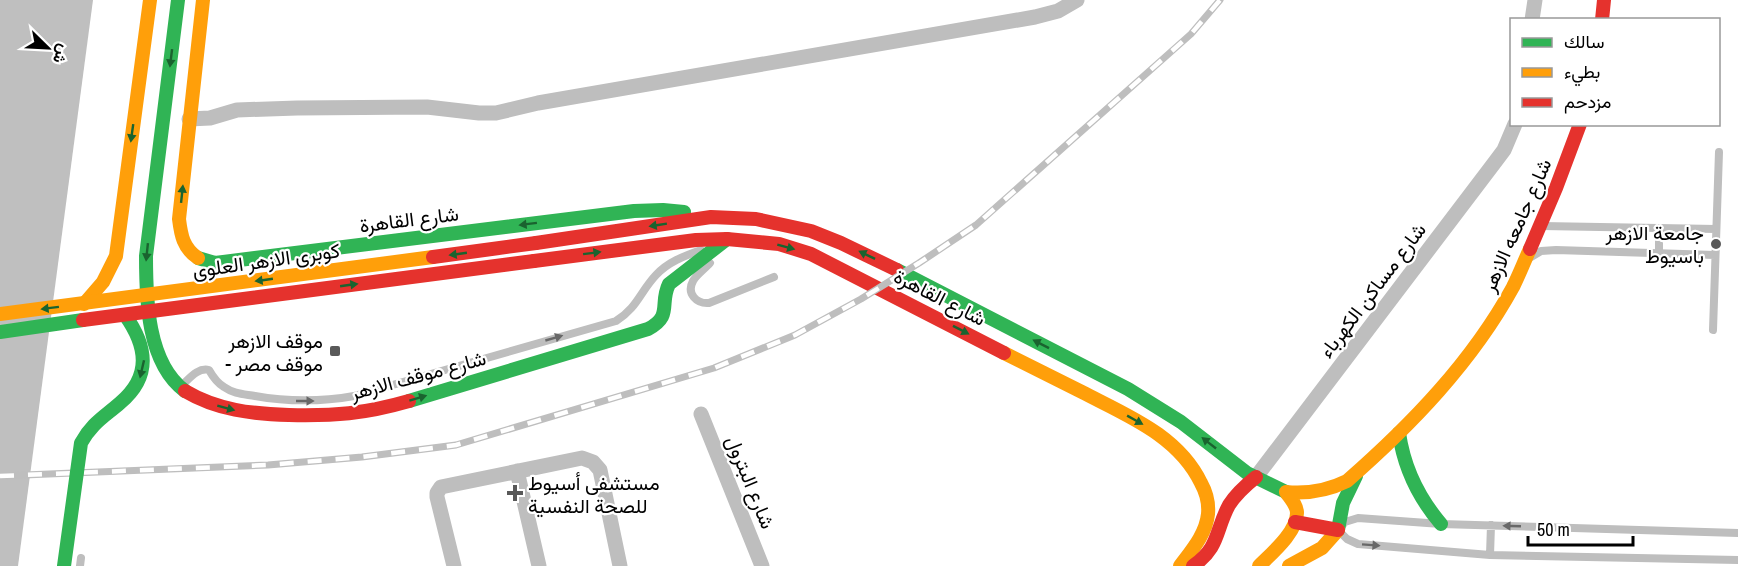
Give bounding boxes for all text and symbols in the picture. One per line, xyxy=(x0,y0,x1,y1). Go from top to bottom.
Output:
north arrow xyxy=(18,18,78,78)
legend xyxy=(1510,18,1720,126)
text: سالك xyxy=(1564,29,1604,54)
text: ش xyxy=(48,41,76,67)
one-way arrow xyxy=(166,49,176,68)
text: بطيء xyxy=(1564,59,1600,87)
text: مزدحم xyxy=(1564,89,1611,114)
one-way arrow xyxy=(127,124,137,143)
street label: شارع جامعه الازهر xyxy=(1474,154,1558,297)
one-way arrow xyxy=(177,184,186,203)
street label: شارع القاهرة xyxy=(358,200,460,239)
street label: شارع مساكن الكهرباء xyxy=(1312,217,1432,364)
one-way arrow xyxy=(518,219,537,228)
place label: جامعة الازهر باسيوط xyxy=(1604,219,1704,269)
one-way arrow xyxy=(649,221,668,230)
street label: كوبرى الازهر العلوى xyxy=(190,236,342,284)
marker: جامعة الازهر باسيوط xyxy=(1709,237,1723,251)
one-way arrow xyxy=(142,242,152,261)
one-way arrow xyxy=(777,242,795,252)
one-way arrow xyxy=(448,249,467,259)
one-way arrow xyxy=(583,249,602,258)
one-way arrow xyxy=(859,251,876,260)
street label: شارع القاهرة xyxy=(889,262,991,333)
one-way arrow xyxy=(255,275,274,284)
one-way arrow xyxy=(340,281,359,290)
one-way arrow xyxy=(40,303,59,313)
one-way arrow xyxy=(953,325,970,335)
place label: موقف الازهر - موقف مصر xyxy=(226,327,323,377)
one-way arrow xyxy=(546,333,564,342)
one-way arrow xyxy=(1033,339,1050,349)
marker: موقف الازهر - موقف مصر xyxy=(328,344,342,358)
street label: شارع موقف الازهر xyxy=(346,344,489,407)
one-way arrow xyxy=(136,359,146,378)
one-way arrow xyxy=(409,393,427,402)
one-way arrow xyxy=(296,396,315,406)
one-way arrow xyxy=(217,403,235,413)
one-way arrow xyxy=(1126,415,1143,425)
street label: شارع البترول xyxy=(719,431,782,533)
one-way arrow xyxy=(1201,437,1216,449)
place label: مستشفى أسيوط للصحة النفسية xyxy=(528,469,660,519)
marker: مستشفى أسيوط للصحة النفسية xyxy=(506,484,524,502)
scale bar xyxy=(1528,509,1633,547)
text: 50 m xyxy=(1537,517,1570,542)
one-way arrow xyxy=(1502,521,1521,531)
one-way arrow xyxy=(1361,541,1380,550)

